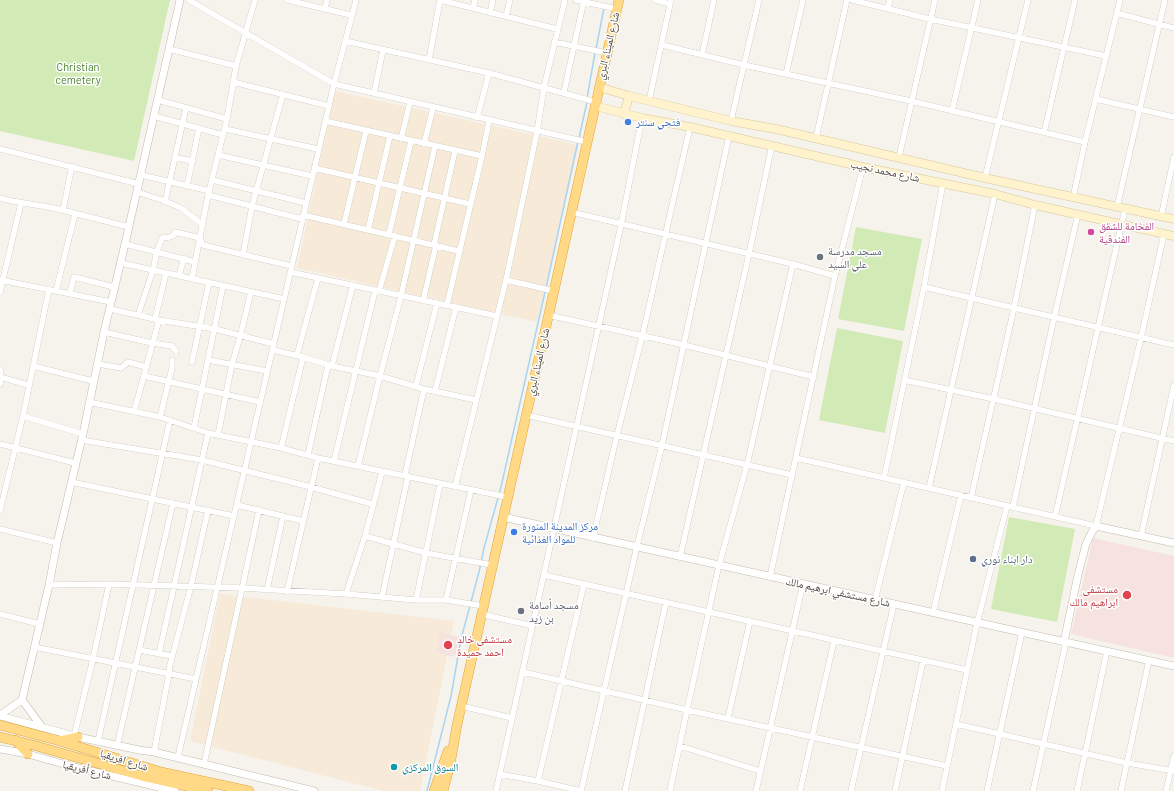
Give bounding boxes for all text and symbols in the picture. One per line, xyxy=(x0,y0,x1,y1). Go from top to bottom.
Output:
street label: شارع الميناء البري xyxy=(594,11,622,81)
park label: Christian cemetery xyxy=(55,60,101,86)
place label: فتحي سنتر xyxy=(636,115,681,129)
marker: فتحي سنتر xyxy=(623,117,633,127)
street label: شارع محمد نجيب xyxy=(849,157,921,185)
place label: الفخامة للشقق الفندقية xyxy=(1099,219,1154,245)
marker: الفخامة للشقق الفندقية xyxy=(1086,227,1096,237)
place label: مسجد مدرسة علي السيد xyxy=(828,244,882,270)
marker: مسجد مدرسة علي السيد xyxy=(815,252,825,262)
street label: شارع الميناء البري xyxy=(524,327,552,397)
place label: مركز المدينة المنورة للمواد الغذائية xyxy=(522,519,598,545)
marker: مركز المدينة المنورة للمواد الغذائية xyxy=(509,527,519,537)
place label: دار ابناء نوري xyxy=(981,552,1032,566)
marker: دار ابناء نوري xyxy=(968,554,978,564)
street label: شارع مستشفي ابرهيم مالك xyxy=(785,574,891,610)
place label: مستشفى ابراهيم مالك xyxy=(1070,582,1118,608)
marker: مستشفى ابراهيم مالك xyxy=(1121,589,1133,601)
place label: مسجد أسامة بن زيد xyxy=(529,598,579,624)
marker: مسجد أسامة بن زيد xyxy=(516,606,526,616)
place label: مستشفى خالد احمد حميدة xyxy=(457,632,512,658)
marker: مستشفى خالد احمد حميدة xyxy=(442,639,454,651)
street label: شارع افريقيا xyxy=(98,746,150,774)
street label: شارع أفريقيا xyxy=(61,758,113,782)
place label: السوق المركزي xyxy=(402,760,458,774)
marker: السوق المركزي xyxy=(389,762,399,772)

